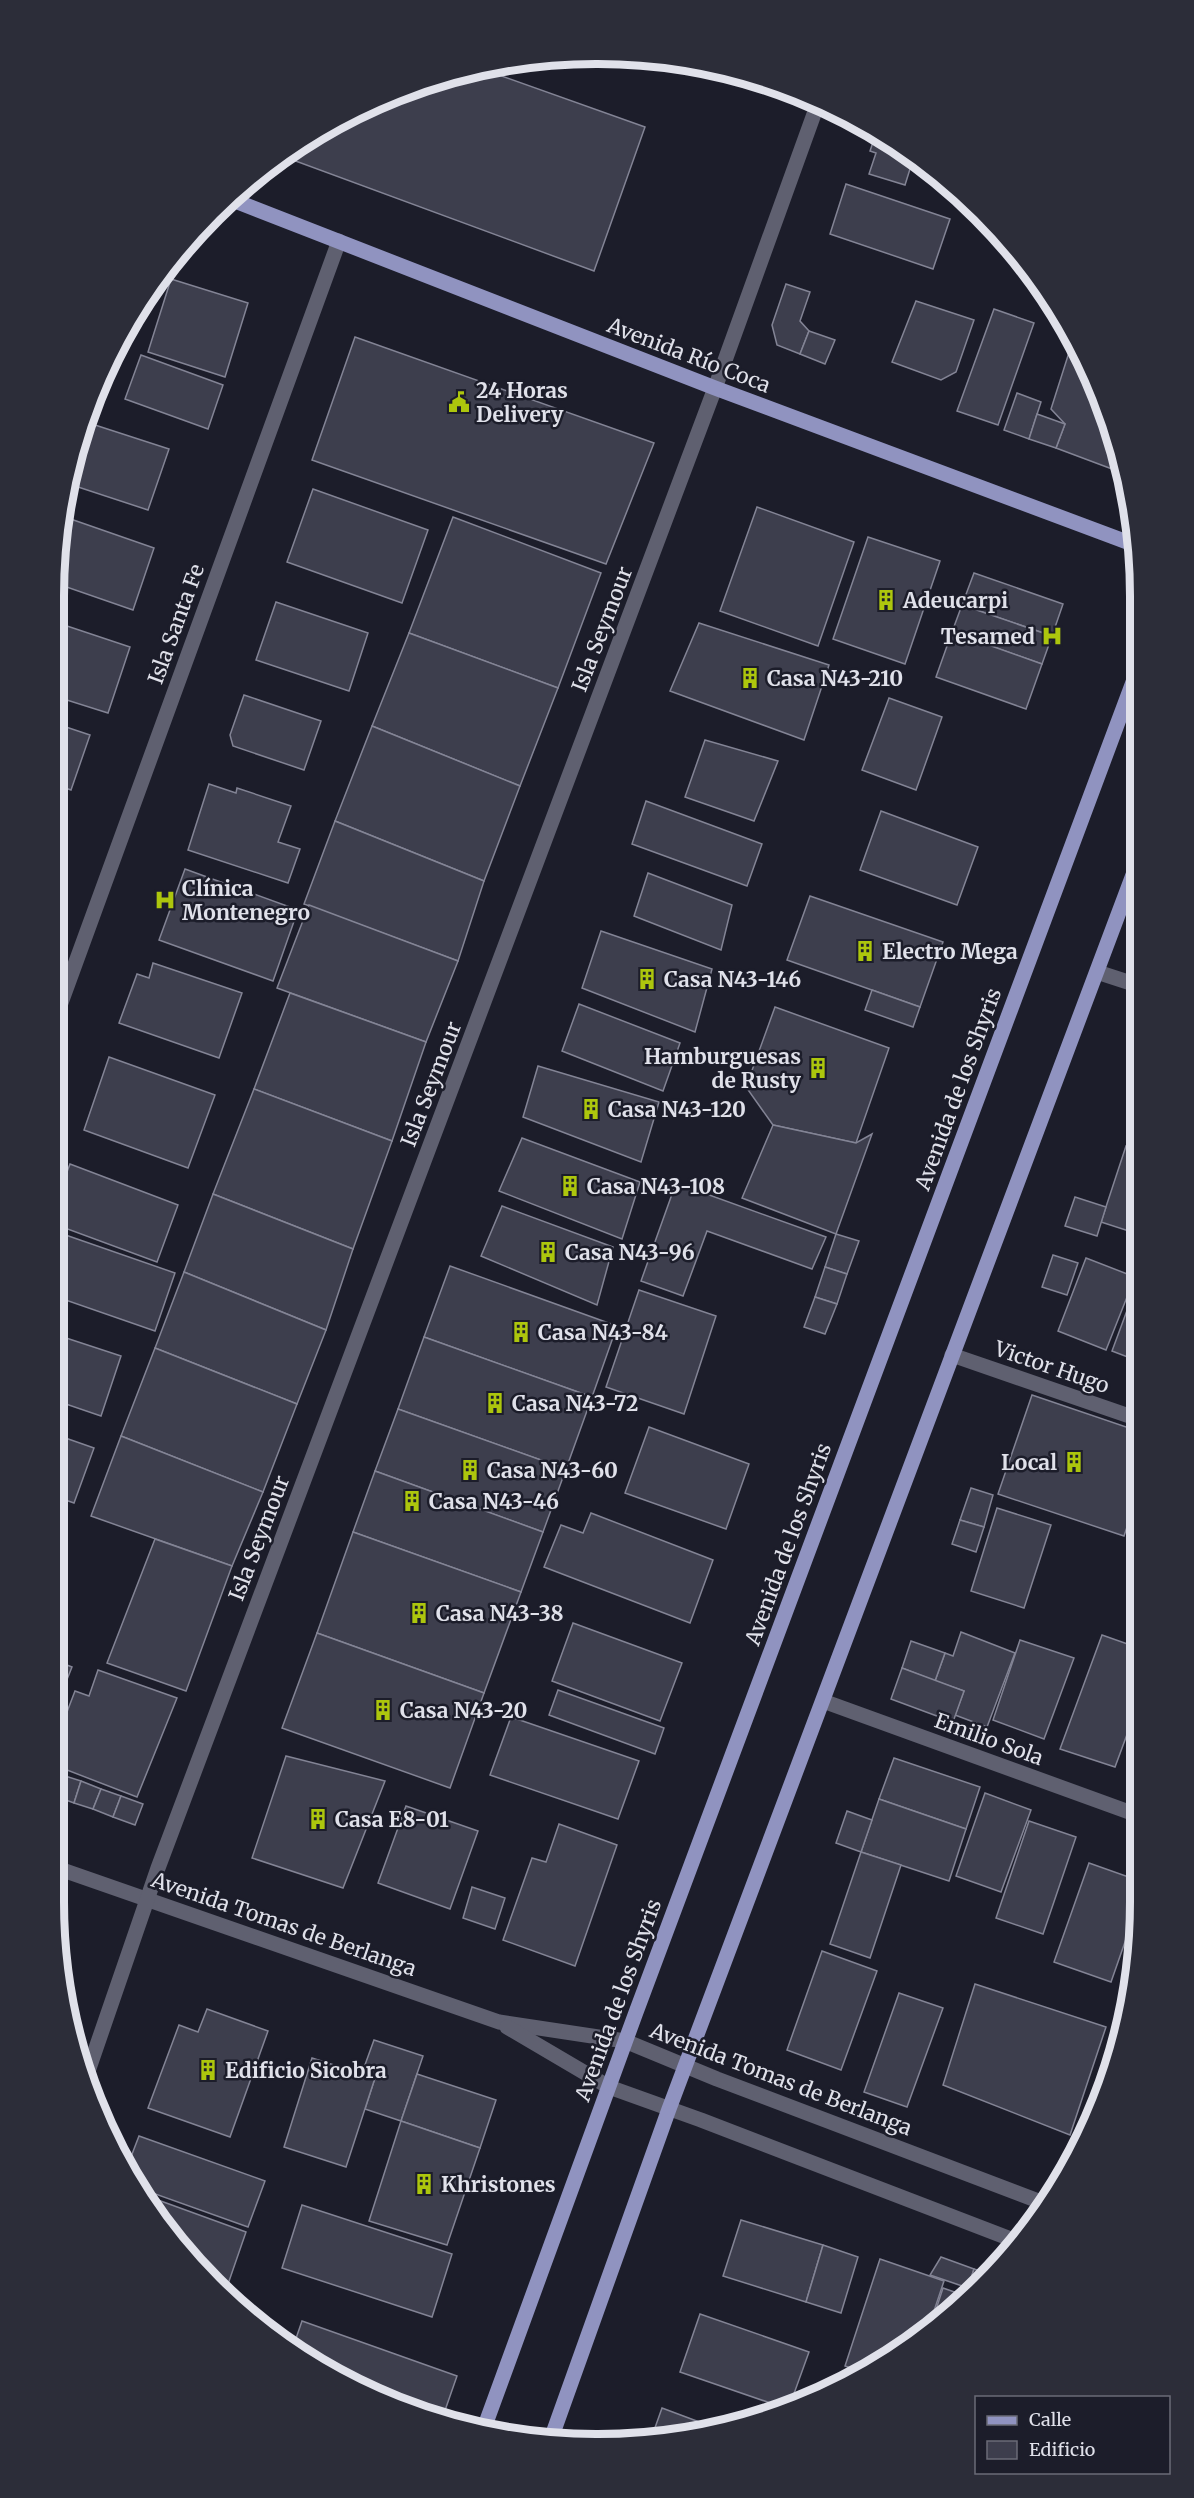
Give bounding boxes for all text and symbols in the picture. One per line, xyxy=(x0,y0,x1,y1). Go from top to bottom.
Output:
street label: Avenida Río Coca xyxy=(603,311,774,399)
place label: 24 Horas Delivery xyxy=(476,377,568,428)
public building icon: 24 Horas Delivery xyxy=(447,390,471,414)
street label: Isla Santa Fe xyxy=(142,560,210,688)
street label: Isla Seymour xyxy=(566,563,638,695)
place label: Adeucarpi xyxy=(902,587,1008,614)
building icon: Adeucarpi xyxy=(874,588,898,612)
place label: Tesamed xyxy=(941,623,1035,650)
hospital icon: Tesamed xyxy=(1040,624,1064,648)
place label: Casa N43-210 xyxy=(767,665,903,692)
building icon: Casa N43-210 xyxy=(738,666,762,690)
place label: Clínica Montenegro xyxy=(182,875,310,926)
hospital icon: Clínica Montenegro xyxy=(153,888,177,912)
place label: Electro Mega xyxy=(882,938,1018,965)
building icon: Electro Mega xyxy=(853,939,877,963)
place label: Casa N43-146 xyxy=(664,966,801,993)
building icon: Casa N43-146 xyxy=(635,967,659,991)
street label: Avenida de los Shyris xyxy=(909,984,1007,1195)
street label: Isla Seymour xyxy=(395,1018,467,1150)
place label: Hamburguesas de Rusty xyxy=(644,1043,802,1094)
building icon: Hamburguesas de Rusty xyxy=(806,1056,830,1080)
place label: Casa N43-120 xyxy=(608,1096,746,1123)
building icon: Casa N43-120 xyxy=(579,1097,603,1121)
place label: Casa N43-108 xyxy=(587,1173,725,1200)
building icon: Casa N43-108 xyxy=(558,1174,582,1198)
place label: Casa N43-96 xyxy=(565,1239,695,1266)
building icon: Casa N43-96 xyxy=(536,1240,560,1264)
place label: Casa N43-84 xyxy=(538,1319,668,1346)
building icon: Casa N43-84 xyxy=(509,1320,533,1344)
street label: Victor Hugo xyxy=(990,1334,1113,1399)
place label: Casa N43-72 xyxy=(512,1390,638,1417)
building icon: Casa N43-72 xyxy=(483,1391,507,1415)
street label: Avenida de los Shyris xyxy=(739,1439,837,1650)
place label: Local xyxy=(1001,1449,1057,1476)
building icon: Local xyxy=(1062,1450,1086,1474)
place label: Casa N43-60 xyxy=(487,1457,618,1484)
building icon: Casa N43-60 xyxy=(458,1458,482,1482)
street label: Isla Seymour xyxy=(223,1472,295,1604)
place label: Casa N43-46 xyxy=(429,1488,559,1515)
building icon: Casa N43-46 xyxy=(400,1489,424,1513)
place label: Casa N43-38 xyxy=(436,1600,564,1627)
building icon: Casa N43-38 xyxy=(407,1601,431,1625)
place label: Casa N43-20 xyxy=(400,1697,527,1724)
building icon: Casa N43-20 xyxy=(371,1698,395,1722)
street label: Emilio Sola xyxy=(931,1707,1047,1771)
place label: Casa E8-01 xyxy=(335,1806,449,1833)
building icon: Casa E8-01 xyxy=(306,1807,330,1831)
street label: Avenida Tomas de Berlanga xyxy=(147,1866,420,1982)
street label: Avenida de los Shyris xyxy=(569,1895,667,2106)
street label: Avenida Tomas de Berlanga xyxy=(645,2016,916,2141)
place label: Edificio Sicobra xyxy=(225,2057,387,2084)
building icon: Edificio Sicobra xyxy=(196,2058,220,2082)
place label: Khristones xyxy=(441,2171,556,2198)
building icon: Khristones xyxy=(412,2172,436,2196)
legend xyxy=(975,2396,1170,2474)
text: Calle xyxy=(1029,2408,1071,2431)
text: Edificio xyxy=(1029,2438,1095,2461)

